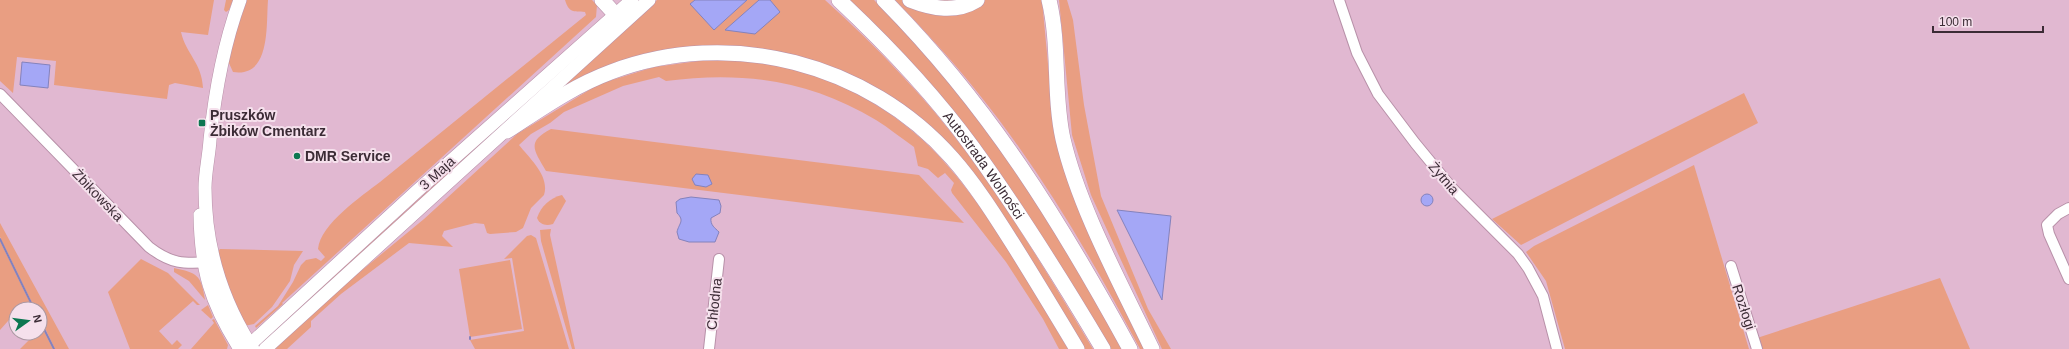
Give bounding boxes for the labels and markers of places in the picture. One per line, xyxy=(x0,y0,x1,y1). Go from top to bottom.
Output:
place label: Pruszków Żbików Cmentarz xyxy=(210,107,326,139)
marker: Pruszków Żbików Cmentarz xyxy=(197,118,207,128)
place label: DMR Service xyxy=(305,148,391,164)
marker: DMR Service xyxy=(292,151,302,161)

